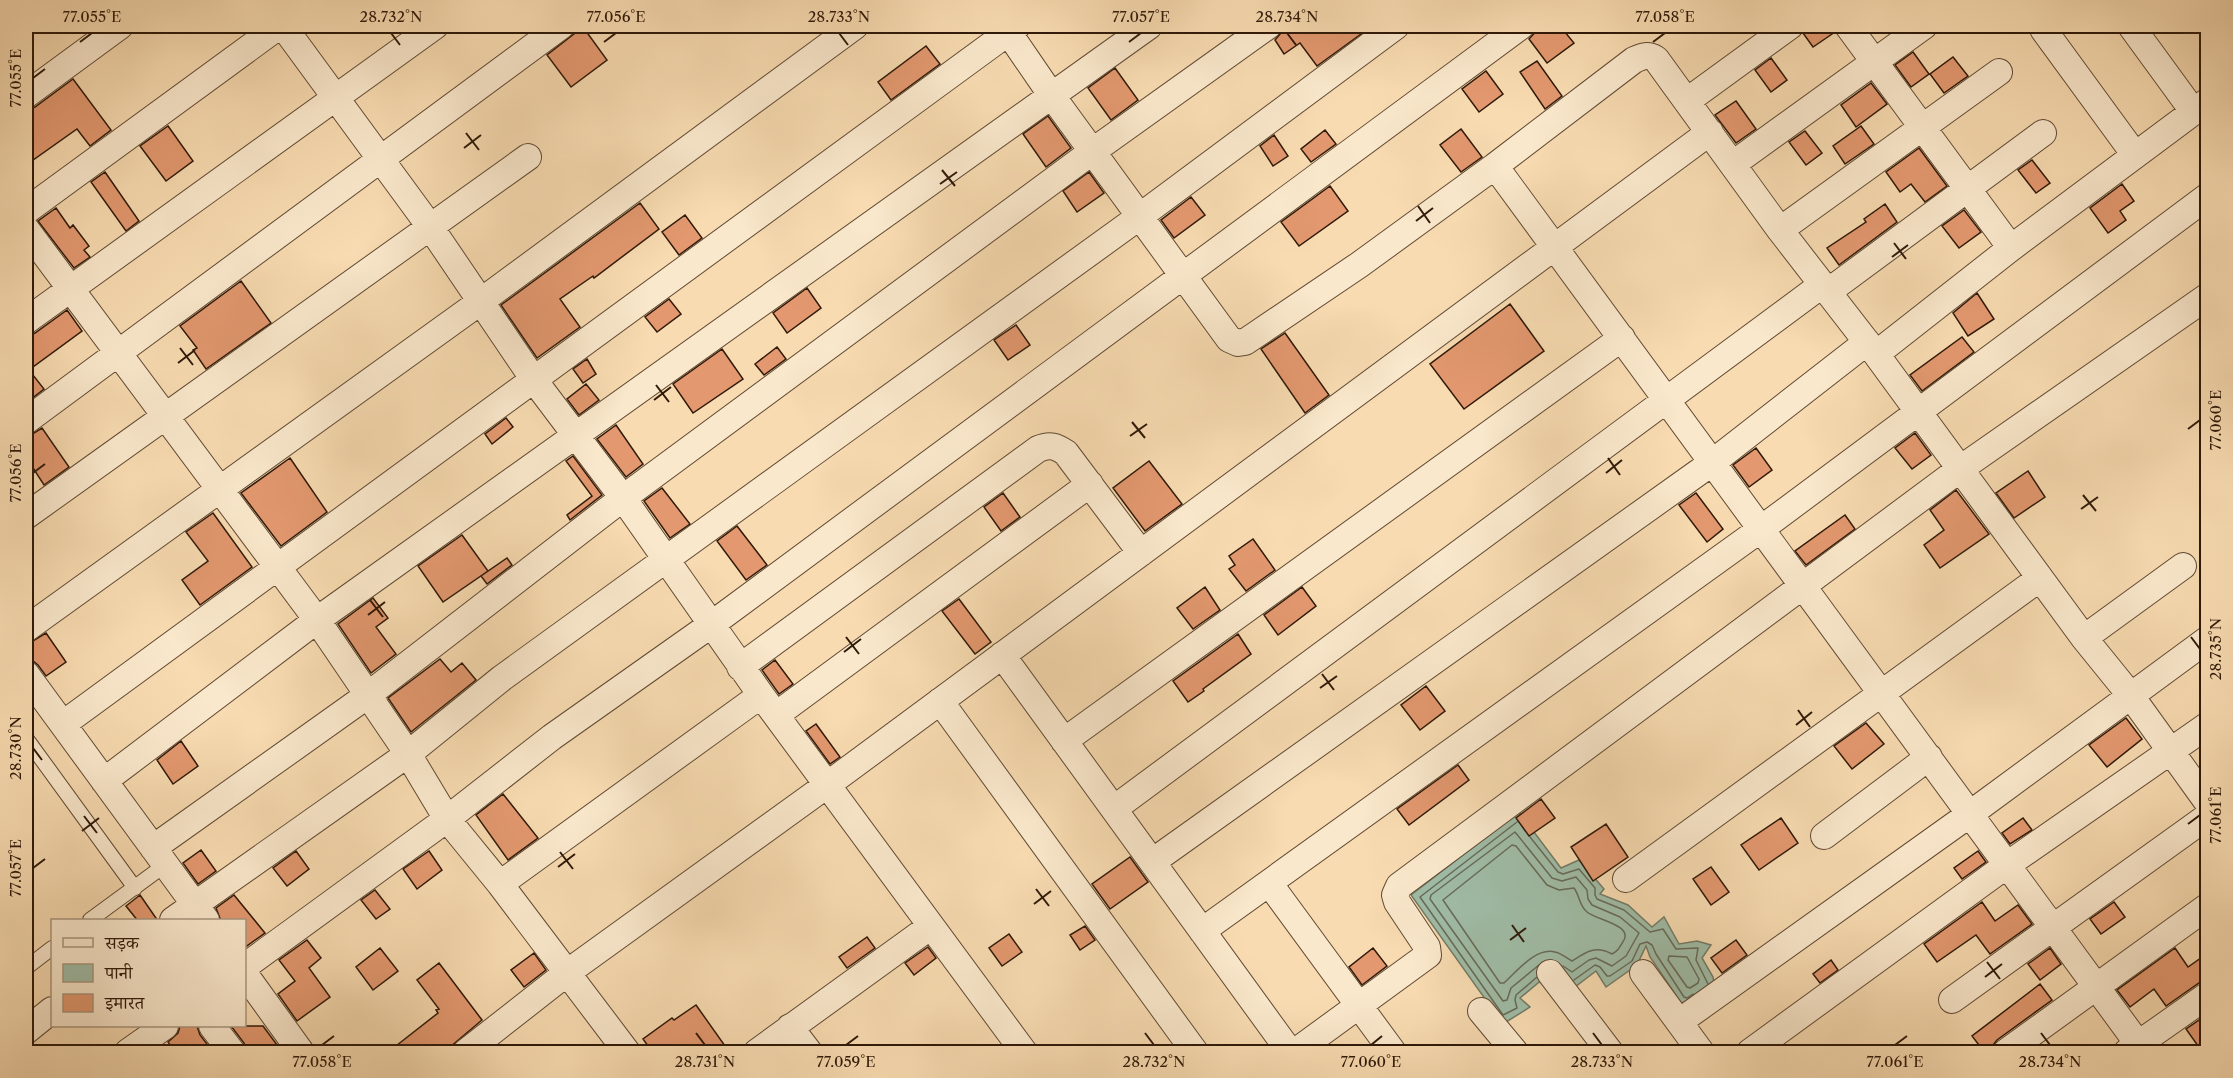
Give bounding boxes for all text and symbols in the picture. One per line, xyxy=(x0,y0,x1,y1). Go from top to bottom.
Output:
text: 77.055°E xyxy=(63,7,121,26)
text: 28.732°N xyxy=(360,7,422,26)
text: 77.056°E xyxy=(586,7,646,26)
text: 28.733°N xyxy=(808,7,870,26)
text: 77.057°E xyxy=(1112,7,1170,26)
text: 28.734°N xyxy=(1256,7,1318,26)
text: 77.058°E xyxy=(1635,7,1695,26)
text: 77.055°E xyxy=(6,49,25,107)
text: 77.060°E xyxy=(2206,390,2225,450)
text: 77.056°E xyxy=(6,443,25,503)
text: 28.735°N xyxy=(2206,618,2225,680)
text: 28.730°N xyxy=(6,716,25,780)
text: 77.061°E xyxy=(2206,786,2225,844)
text: 77.057°E xyxy=(6,839,25,897)
legend xyxy=(51,919,246,1027)
text: सड़क xyxy=(104,932,140,954)
text: पानी xyxy=(104,962,134,984)
text: इमारत xyxy=(104,992,145,1014)
text: 77.058°E xyxy=(292,1052,352,1071)
text: 28.731°N xyxy=(675,1052,735,1071)
text: 77.059°E xyxy=(816,1052,876,1071)
text: 28.732°N xyxy=(1123,1052,1185,1071)
text: 77.060°E xyxy=(1341,1052,1401,1071)
text: 28.733°N xyxy=(1571,1052,1633,1071)
text: 77.061°E xyxy=(1866,1052,1924,1071)
text: 28.734°N xyxy=(2019,1052,2081,1071)

